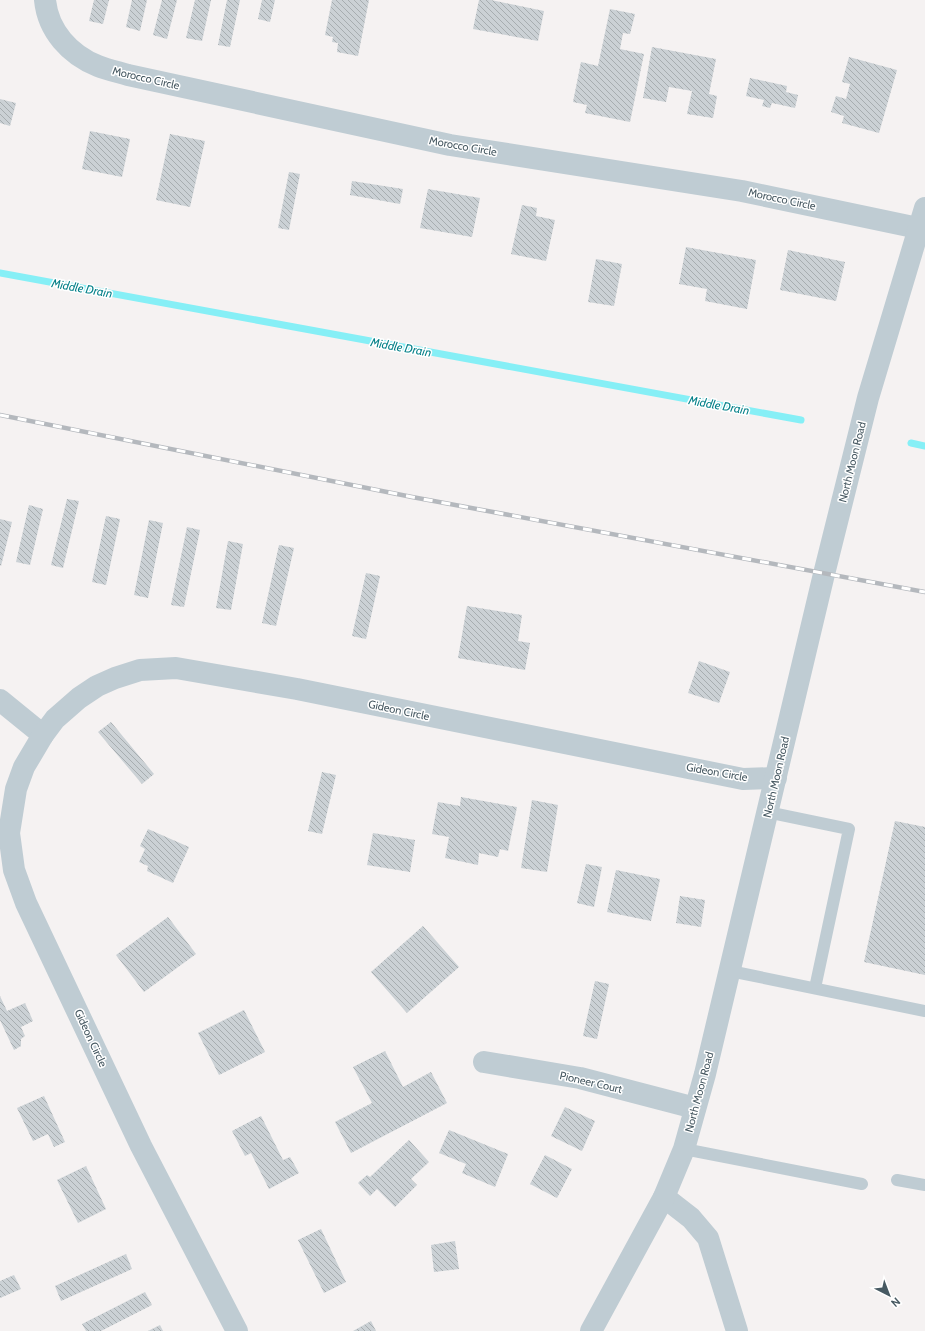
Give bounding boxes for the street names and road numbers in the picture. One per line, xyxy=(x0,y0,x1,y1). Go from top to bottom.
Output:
street label: Morocco Circle xyxy=(111,63,181,93)
street label: Morocco Circle xyxy=(428,133,498,159)
street label: Morocco Circle xyxy=(747,185,817,213)
street label: North Moon Road xyxy=(835,420,869,504)
street label: Gideon Circle xyxy=(367,697,431,723)
street label: North Moon Road xyxy=(760,735,792,819)
street label: Gideon Circle xyxy=(685,760,749,784)
street label: Gideon Circle xyxy=(72,1007,111,1069)
street label: North Moon Road xyxy=(682,1050,716,1134)
street label: Pioneer Court xyxy=(558,1068,624,1096)

